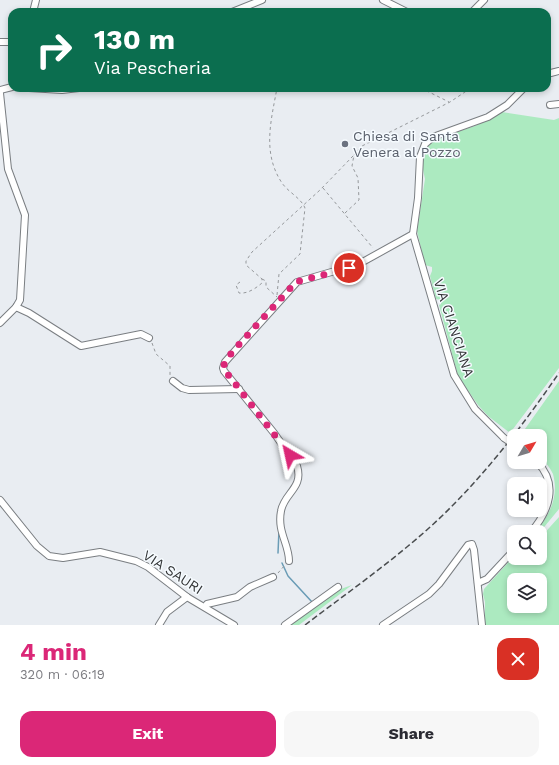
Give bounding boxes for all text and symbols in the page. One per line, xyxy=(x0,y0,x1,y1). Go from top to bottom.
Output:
text: 130 m xyxy=(94,23,175,56)
icon: right xyxy=(28,24,80,76)
text: Via Pescheria xyxy=(94,57,211,78)
place label: Chiesa di Santa Venera al Pozzo xyxy=(353,128,461,160)
marker: Chiesa di Santa Venera al Pozzo xyxy=(340,139,350,149)
pin xyxy=(332,251,366,285)
icon: arrive xyxy=(338,257,360,279)
street label: VIA CIANCIANA xyxy=(431,277,477,379)
north arrow xyxy=(507,429,547,469)
map controls xyxy=(507,429,547,613)
position arrow xyxy=(269,434,311,476)
button: sound xyxy=(507,477,547,517)
button: search xyxy=(507,525,547,565)
street label: VIA SAURI xyxy=(140,547,206,597)
button: layers xyxy=(507,573,547,613)
text: 4 min xyxy=(20,638,87,666)
button: close xyxy=(497,638,539,680)
text: 320 m · 06:19 xyxy=(20,667,105,682)
button: Exit xyxy=(20,711,276,757)
button: Share xyxy=(284,711,539,757)

